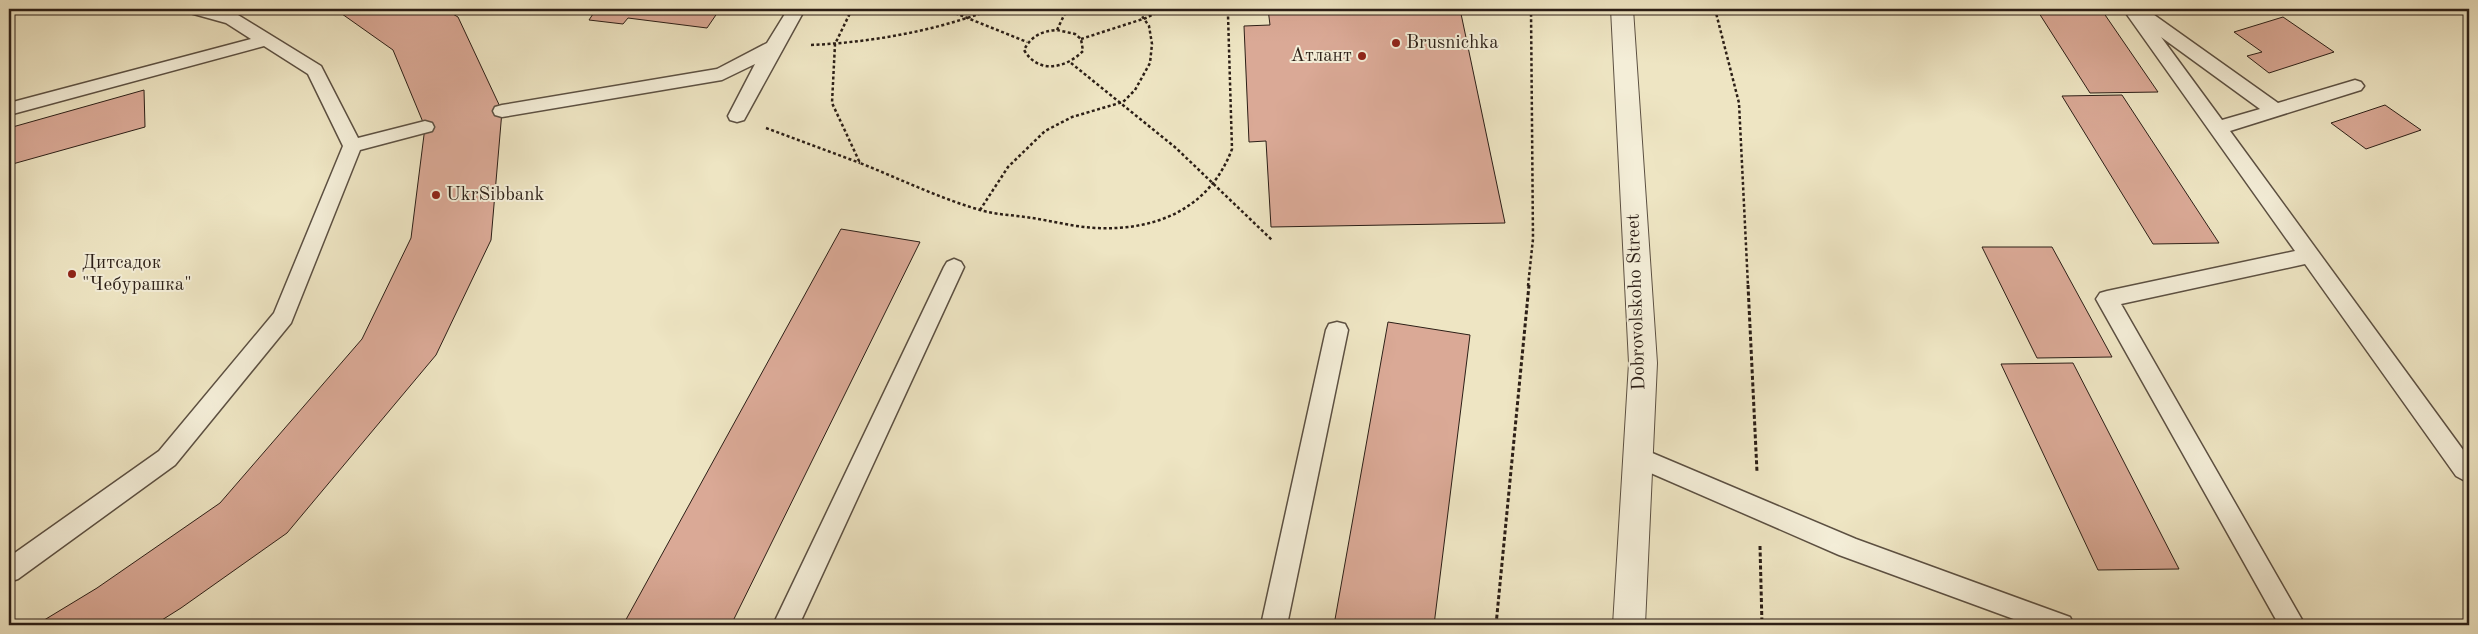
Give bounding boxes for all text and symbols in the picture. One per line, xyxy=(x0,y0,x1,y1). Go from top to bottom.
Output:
place label: Brusnichka xyxy=(1406,34,1499,53)
marker: Brusnichka xyxy=(1390,37,1402,49)
place label: Атлант xyxy=(1290,47,1352,66)
marker: Атлант xyxy=(1356,50,1368,62)
place label: UkrSibbank xyxy=(446,186,545,205)
marker: UkrSibbank xyxy=(430,189,442,201)
street label: Dobrovolskoho Street xyxy=(1624,213,1650,391)
place label: Дитсадок "Чебурашка" xyxy=(82,254,192,295)
marker: Дитсадок "Чебурашка" xyxy=(66,268,78,280)

